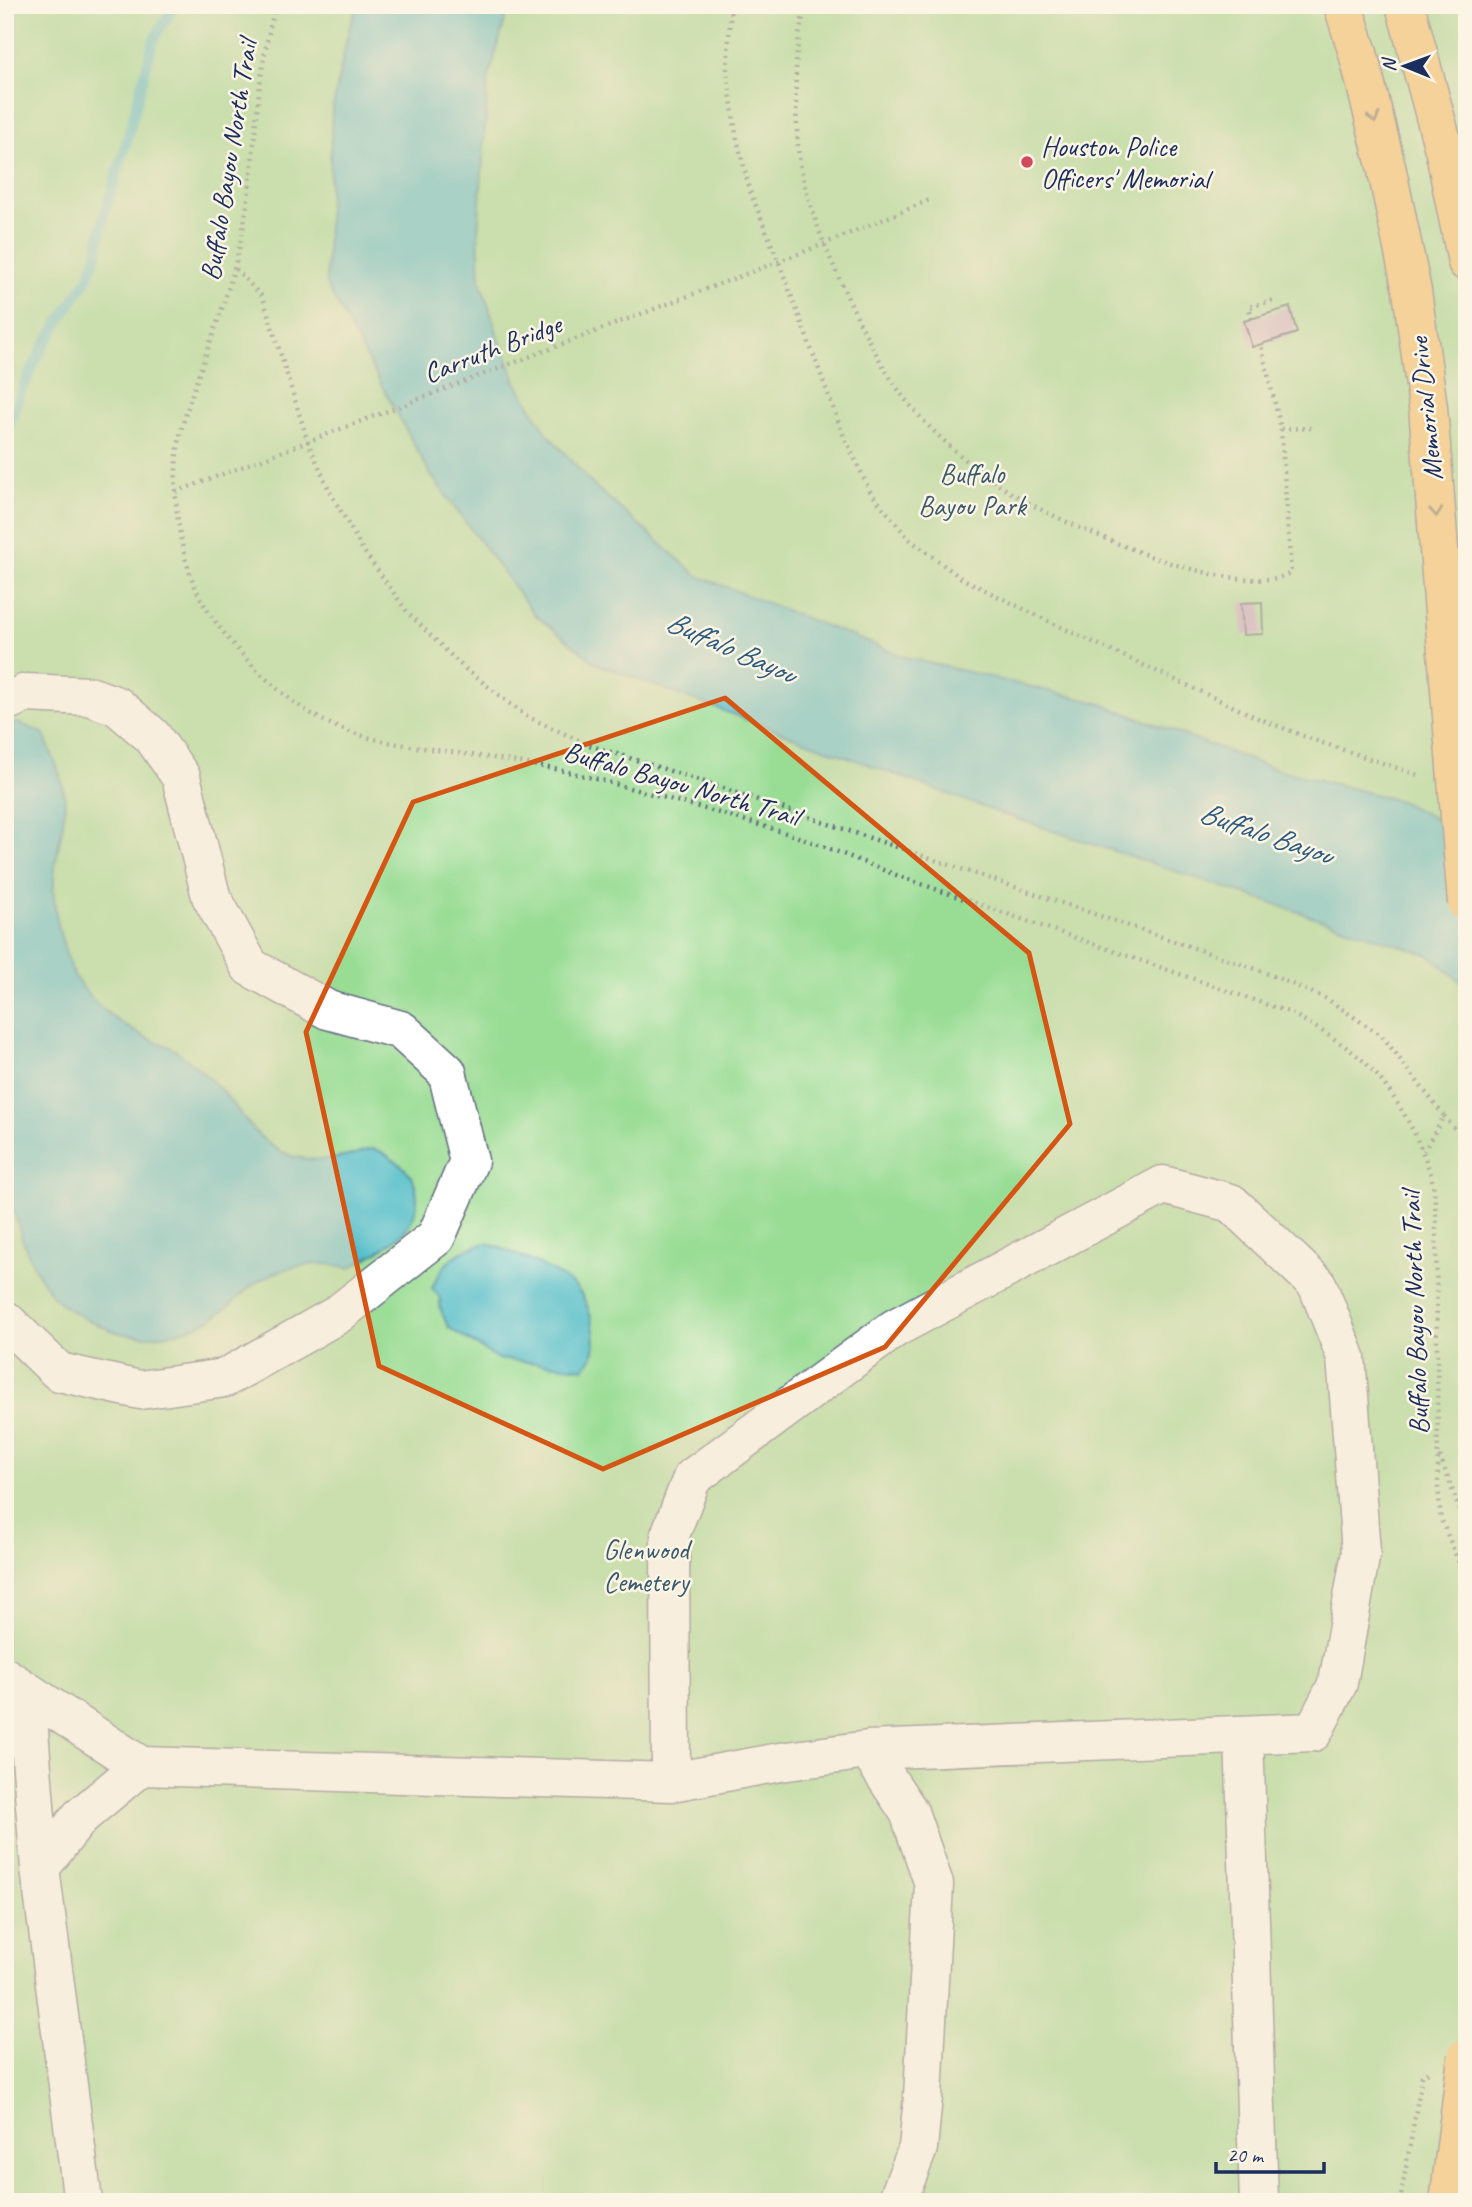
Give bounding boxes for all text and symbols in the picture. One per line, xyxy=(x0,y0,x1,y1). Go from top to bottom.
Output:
street label: Buffalo Bayou North Trail xyxy=(192,32,266,283)
north arrow xyxy=(1370,32,1440,102)
text: N xyxy=(1377,56,1401,72)
one-way arrow xyxy=(1366,112,1380,124)
place label: Houston Police Officers' Memorial xyxy=(1041,129,1214,196)
marker: Houston Police Officers' Memorial xyxy=(1019,154,1035,170)
street label: Carruth Bridge xyxy=(418,305,568,391)
street label: Memorial Drive xyxy=(1400,334,1450,482)
park label: Buffalo Bayou Park xyxy=(918,456,1027,523)
one-way arrow xyxy=(1428,506,1443,517)
water label: Buffalo Bayou xyxy=(661,602,805,694)
street label: Buffalo Bayou North Trail xyxy=(560,733,809,835)
water label: Buffalo Bayou xyxy=(1195,793,1341,875)
street label: Buffalo Bayou North Trail xyxy=(1393,1186,1436,1435)
park label: Glenwood Cemetery xyxy=(603,1532,693,1599)
scale bar xyxy=(1216,2130,1325,2174)
text: 20 m xyxy=(1227,2142,1265,2168)

